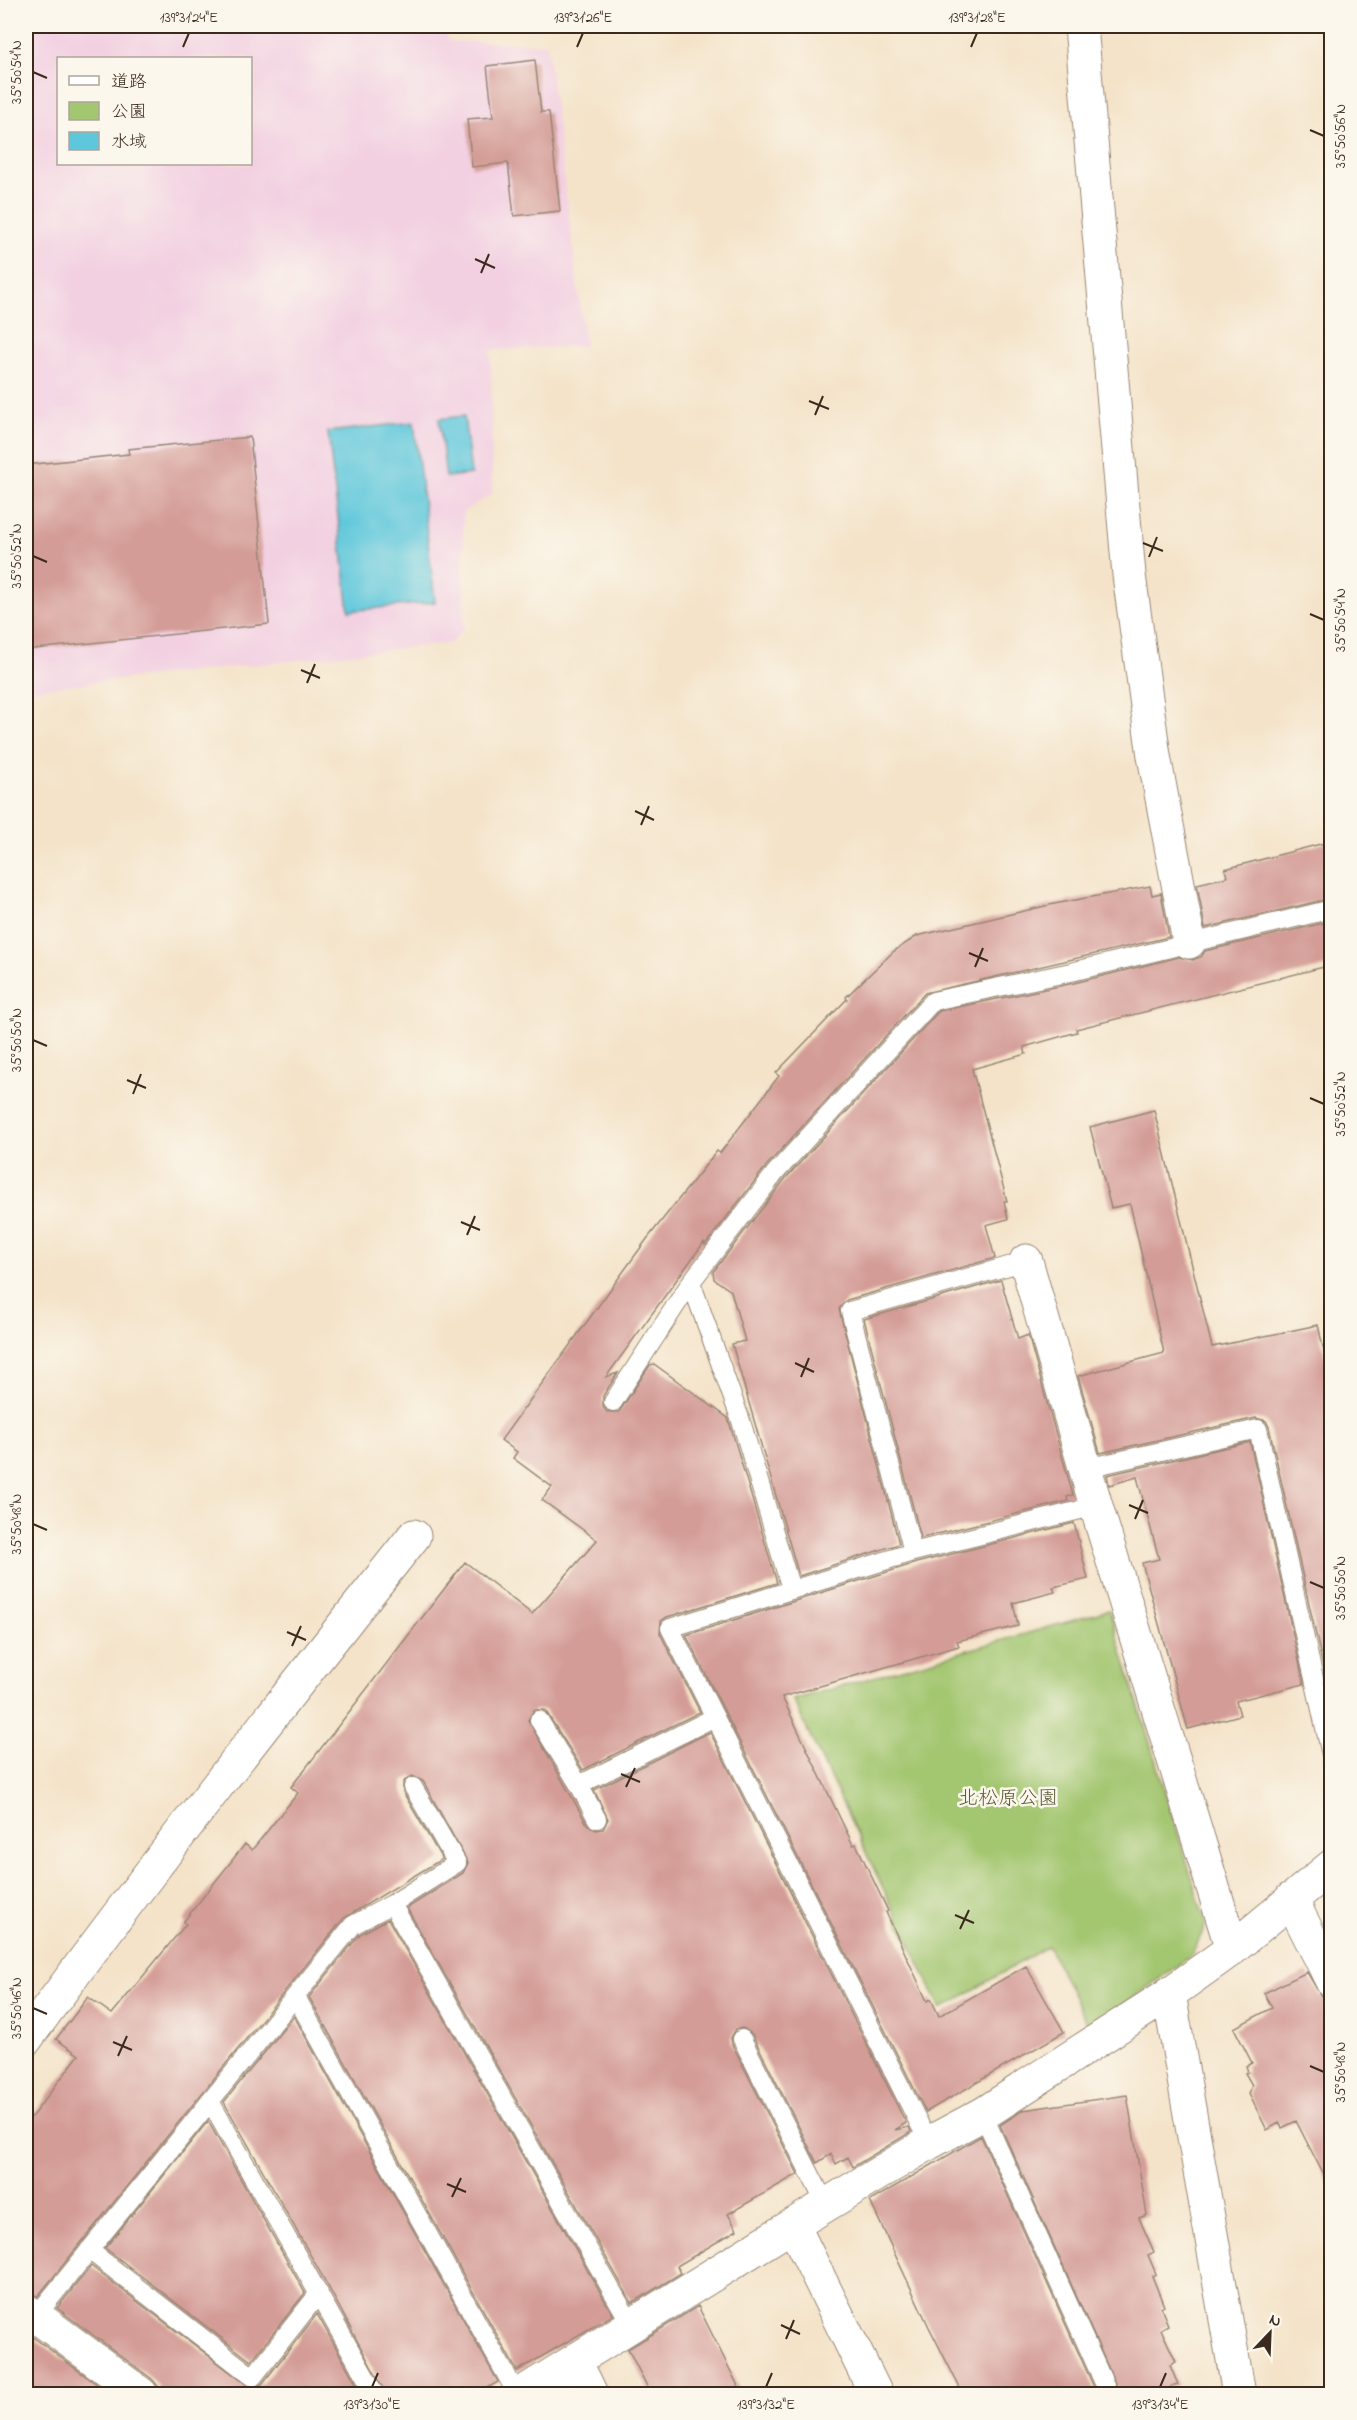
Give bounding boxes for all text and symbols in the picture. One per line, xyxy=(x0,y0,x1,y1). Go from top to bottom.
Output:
text: 139°31'24"E xyxy=(160,7,218,29)
text: 139°31'26"E xyxy=(554,7,612,29)
text: 139°31'28"E xyxy=(948,7,1006,29)
text: 35°50'54"N xyxy=(6,40,28,104)
legend xyxy=(57,57,252,165)
text: 道路 xyxy=(111,70,147,96)
text: 公園 xyxy=(111,100,147,126)
text: 35°50'56"N xyxy=(1330,104,1352,168)
text: 水域 xyxy=(111,130,147,156)
text: 35°50'52"N xyxy=(6,523,28,589)
text: 35°50'54"N xyxy=(1330,588,1352,652)
text: 35°50'50"N xyxy=(6,1008,28,1072)
text: 35°50'52"N xyxy=(1330,1071,1352,1137)
text: 35°50'48"N xyxy=(6,1494,28,1554)
text: 35°50'50"N xyxy=(1330,1556,1352,1620)
park label: 北松原公園 xyxy=(958,1785,1058,1814)
text: 35°50'46"N xyxy=(6,1977,28,2039)
text: 35°50'48"N xyxy=(1330,2042,1352,2102)
north arrow xyxy=(1240,2303,1300,2363)
text: N xyxy=(1265,2308,1285,2334)
text: 139°31'30"E xyxy=(343,2394,401,2416)
text: 139°31'32"E xyxy=(737,2394,795,2416)
text: 139°31'34"E xyxy=(1131,2394,1189,2416)

